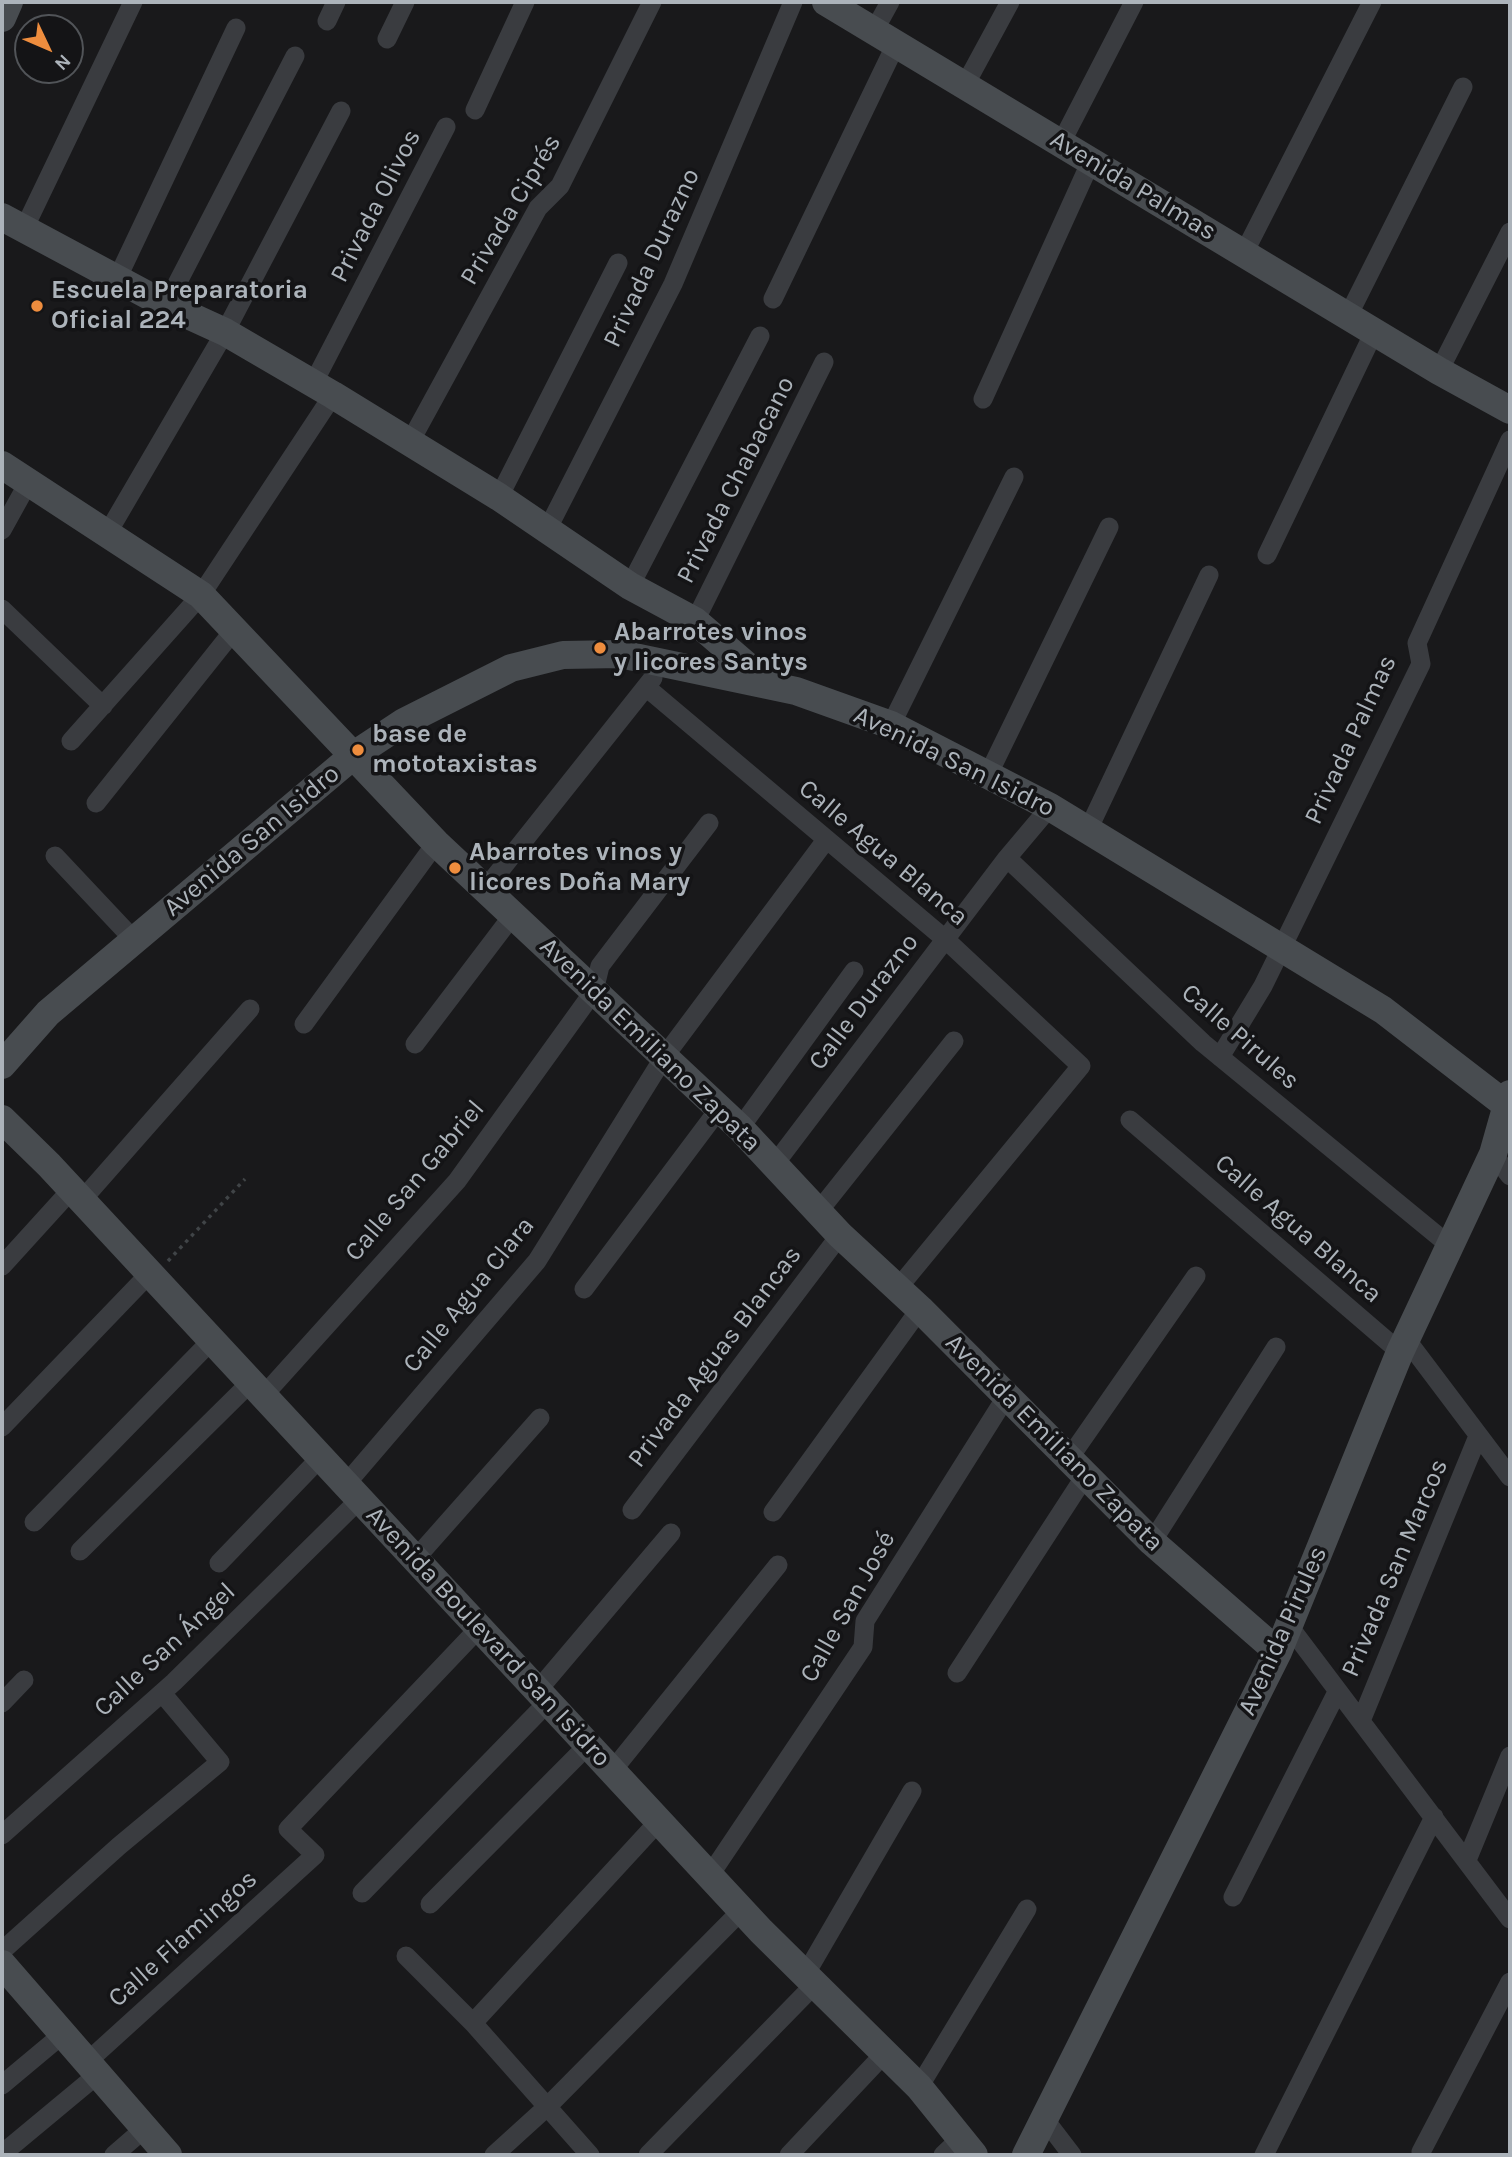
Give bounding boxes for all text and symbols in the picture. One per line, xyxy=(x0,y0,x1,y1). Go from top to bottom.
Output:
north arrow xyxy=(14,14,84,84)
text: N xyxy=(50,50,75,75)
street label: Privada Olivos xyxy=(324,124,428,288)
street label: Avenida Palmas xyxy=(1044,124,1222,248)
street label: Privada Ciprés xyxy=(454,129,568,291)
street label: Privada Durazno xyxy=(597,164,707,352)
place label: Escuela Preparatoria Oficial 224 xyxy=(51,275,308,336)
marker: Escuela Preparatoria Oficial 224 xyxy=(29,298,45,314)
street label: Privada Chabacano xyxy=(670,371,802,589)
place label: Abarrotes vinos y licores Santys xyxy=(614,617,808,678)
marker: Abarrotes vinos y licores Santys xyxy=(592,640,608,656)
street label: Privada Palmas xyxy=(1298,650,1404,830)
street label: Avenida San Isidro xyxy=(848,700,1060,824)
place label: base de mototaxistas xyxy=(372,719,538,780)
marker: base de mototaxistas xyxy=(350,742,366,758)
street label: Avenida San Isidro xyxy=(158,758,346,924)
street label: Calle Agua Blanca xyxy=(792,773,974,933)
place label: Abarrotes vinos y licores Doña Mary xyxy=(469,837,690,898)
marker: Abarrotes vinos y licores Doña Mary xyxy=(447,860,463,876)
street label: Calle Durazno xyxy=(802,927,926,1077)
street label: Avenida Emiliano Zapata xyxy=(533,931,767,1159)
street label: Calle Pirules xyxy=(1175,977,1305,1097)
street label: Calle San Gabriel xyxy=(339,1094,491,1268)
street label: Calle Agua Blanca xyxy=(1208,1148,1388,1310)
street label: Calle Agua Clara xyxy=(397,1211,541,1379)
street label: Privada Aguas Blancas xyxy=(622,1240,808,1474)
street label: Avenida Emiliano Zapata xyxy=(938,1327,1170,1559)
street label: Privada San Marcos xyxy=(1335,1454,1455,1682)
street label: Avenida Boulevard San Isidro xyxy=(359,1500,617,1774)
street label: Calle San José xyxy=(794,1526,902,1688)
street label: Avenida Pirules xyxy=(1232,1542,1334,1720)
street label: Calle San Ángel xyxy=(88,1576,242,1724)
street label: Calle Flamingos xyxy=(102,1864,264,2014)

